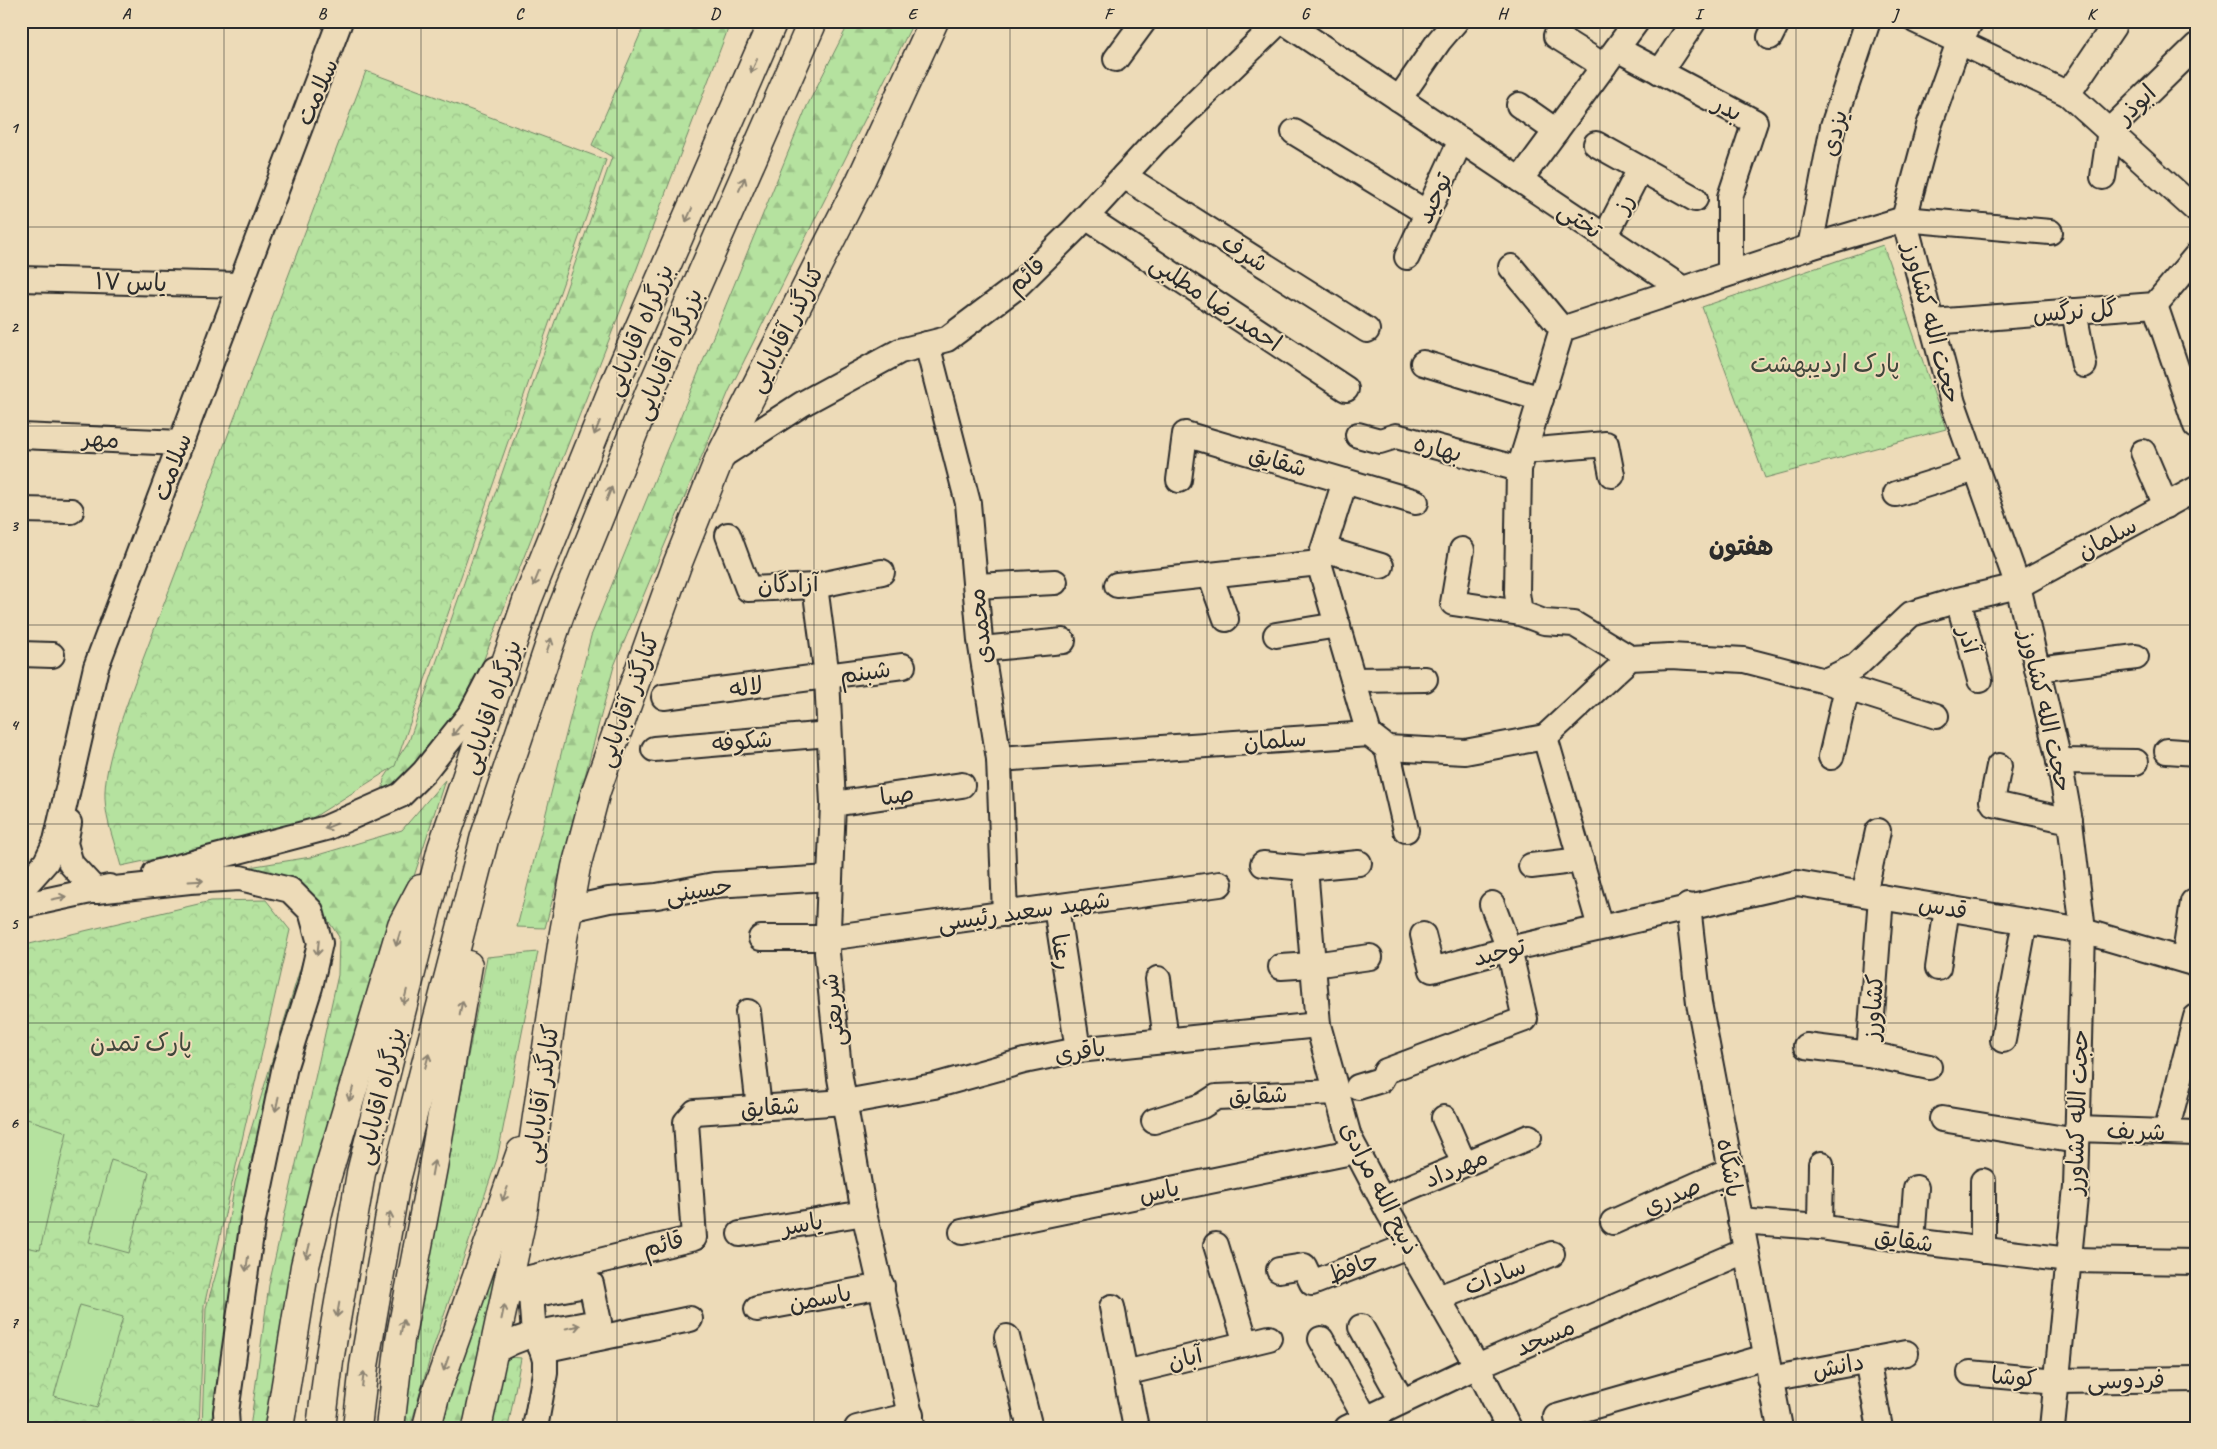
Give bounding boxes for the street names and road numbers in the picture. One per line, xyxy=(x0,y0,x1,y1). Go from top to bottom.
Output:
street label: سلامت xyxy=(289,54,345,130)
street label: ابوذر xyxy=(2108,78,2162,132)
street label: بدر xyxy=(1707,87,1748,128)
street label: یزدی xyxy=(1814,107,1854,159)
street label: توحید xyxy=(1409,167,1459,228)
street label: رز xyxy=(1605,188,1641,220)
street label: تختی xyxy=(1552,195,1609,246)
street label: شرف xyxy=(1216,227,1274,279)
street label: حجت الله کشاورز xyxy=(1896,237,1968,407)
street label: احمدرضا مطلبی xyxy=(1144,248,1288,358)
street label: قائم xyxy=(1000,250,1054,302)
street label: بزرگراه اقابابایی xyxy=(598,259,680,401)
street label: کنارگذر آقابابایی xyxy=(741,259,831,397)
street label: یاس ۱۷ xyxy=(95,266,167,298)
street label: بزرگراه آقابابایی xyxy=(627,283,709,425)
street label: گل نرگس xyxy=(2032,293,2118,329)
street label: مهر xyxy=(80,423,120,455)
street label: بهاره xyxy=(1411,427,1465,469)
street label: سلامت xyxy=(145,429,199,505)
street label: شقایق xyxy=(1245,438,1311,484)
street label: سلمان xyxy=(2072,510,2142,566)
street label: آزادگان xyxy=(757,568,820,600)
street label: محمدی xyxy=(961,587,999,665)
street label: آذر xyxy=(1951,621,1987,658)
street label: حجت الله کشاورز xyxy=(2012,625,2079,795)
street label: کنارگذر آقابابایی xyxy=(590,629,666,771)
street label: بزرگراه اقابابایی xyxy=(454,636,528,778)
street label: شبنم xyxy=(837,654,893,693)
street label: لاله xyxy=(727,670,765,704)
street label: شکوفه xyxy=(710,723,774,759)
street label: سلمان xyxy=(1242,723,1308,757)
street label: صبا xyxy=(878,778,916,812)
street label: حسینی xyxy=(663,870,735,910)
street label: شهید سعید رئیسی xyxy=(936,884,1112,938)
street label: قدس xyxy=(1916,888,1970,926)
street label: توحید xyxy=(1470,931,1529,973)
street label: رعنا xyxy=(1044,932,1080,972)
street label: شریعتی xyxy=(814,972,852,1048)
street label: کشاورز xyxy=(1856,973,1890,1043)
street label: کنارگذر آقابابایی xyxy=(516,1022,566,1166)
street label: بزرگراه اقابابایی xyxy=(348,1024,412,1168)
street label: حجت الله کشاورز xyxy=(2059,1029,2095,1197)
street label: باقری xyxy=(1052,1032,1108,1070)
street label: شقایق xyxy=(1228,1079,1288,1111)
street label: شقایق xyxy=(739,1090,801,1124)
street label: شریف xyxy=(2106,1115,2166,1147)
street label: ذبیح الله مرادی xyxy=(1333,1116,1426,1260)
street label: باشگاه xyxy=(1710,1136,1750,1200)
street label: مهرداد xyxy=(1420,1141,1492,1195)
street label: صدری xyxy=(1638,1170,1706,1222)
street label: یاس xyxy=(1136,1172,1182,1210)
street label: یاسر xyxy=(777,1206,825,1243)
street label: شقایق xyxy=(1873,1221,1935,1259)
street label: قائم xyxy=(639,1224,688,1267)
street label: حافظ xyxy=(1323,1243,1383,1291)
street label: سادات xyxy=(1460,1251,1530,1301)
street label: یاسمن xyxy=(786,1277,854,1319)
street label: مسجد xyxy=(1511,1311,1579,1363)
street label: آبان xyxy=(1164,1339,1207,1377)
street label: دانش xyxy=(1810,1346,1866,1386)
street label: کوشا xyxy=(1990,1360,2038,1394)
street label: فردوسی xyxy=(2087,1364,2165,1396)

